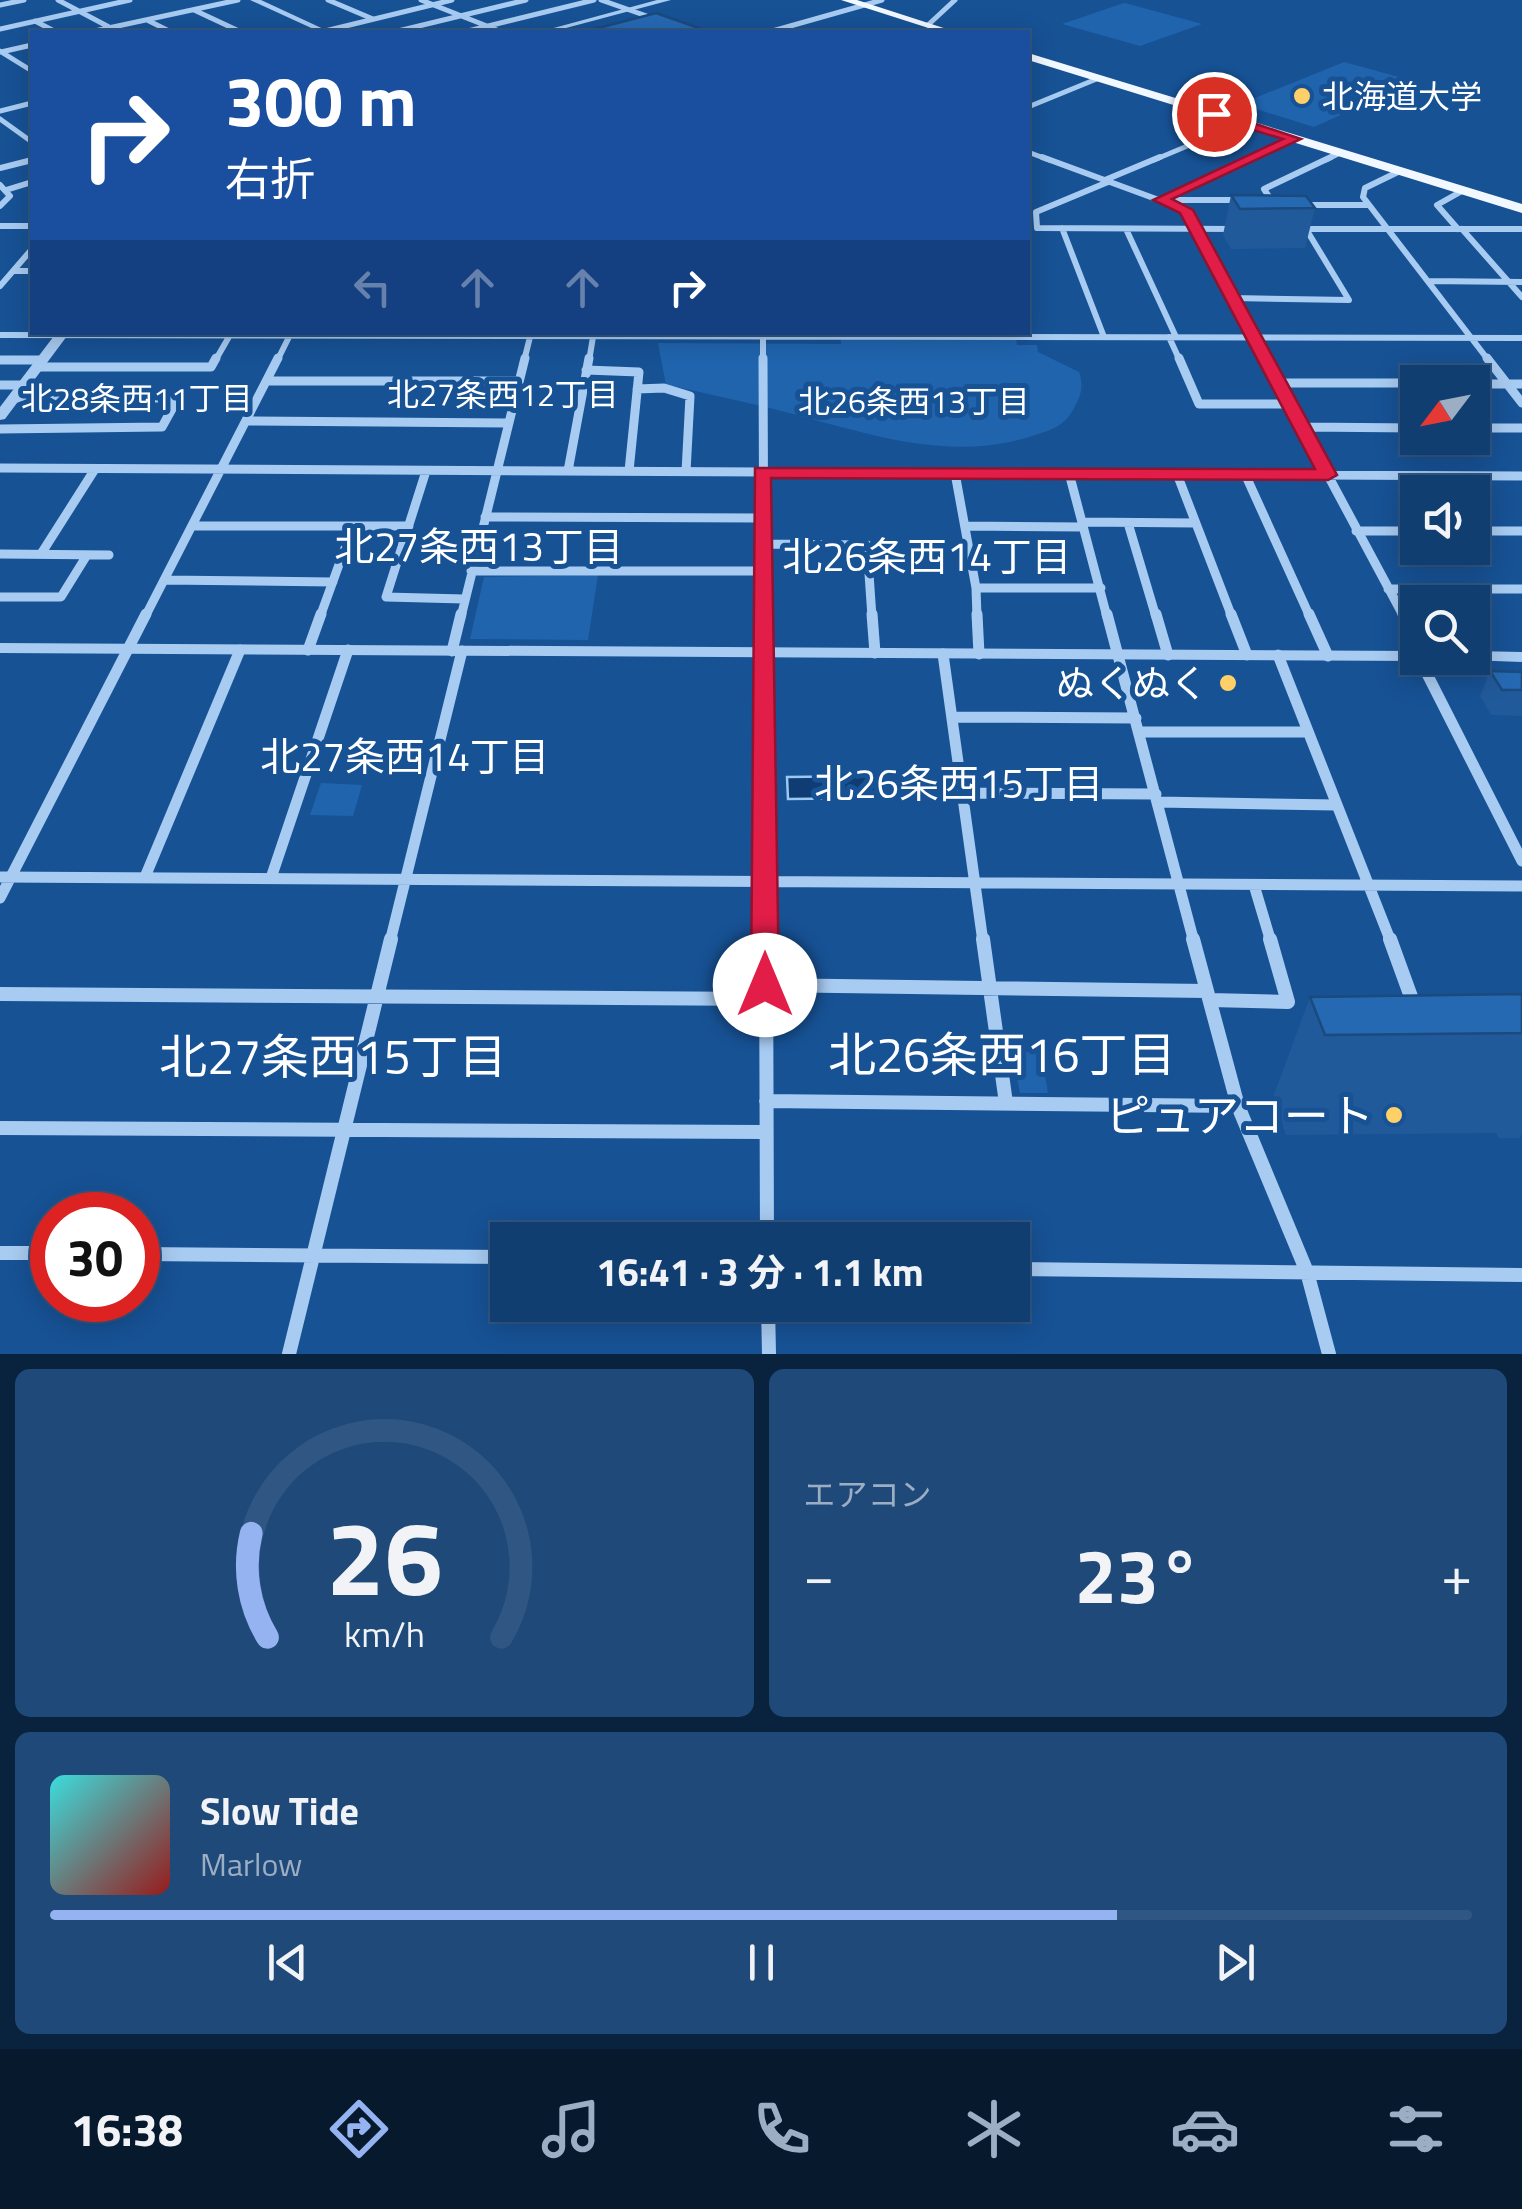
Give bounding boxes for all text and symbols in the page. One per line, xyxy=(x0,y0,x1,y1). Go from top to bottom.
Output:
text: 300 m xyxy=(225,47,417,153)
icon: right xyxy=(60,70,190,200)
pin xyxy=(1172,72,1257,157)
place label: 北海道大学 xyxy=(1322,72,1482,120)
marker: 北海道大学 xyxy=(1291,85,1313,107)
icon: arrive xyxy=(1187,87,1242,142)
text: 右折 xyxy=(225,144,315,212)
icon: left xyxy=(345,260,400,315)
icon: ahead xyxy=(450,260,505,315)
icon: ahead xyxy=(555,260,610,315)
icon: right xyxy=(660,260,715,315)
north arrow xyxy=(1400,365,1490,455)
map controls xyxy=(1400,365,1490,675)
district label: 北27条西12丁目 xyxy=(387,370,619,418)
district label: 北28条西11丁目 xyxy=(21,374,253,422)
district label: 北26条西13丁目 xyxy=(798,377,1030,425)
button: sound xyxy=(1400,475,1490,565)
district label: 北27条西13丁目 xyxy=(334,516,624,577)
district label: 北26条西14丁目 xyxy=(782,526,1072,587)
button: search xyxy=(1400,585,1490,675)
place label: ぬくぬく xyxy=(1056,654,1208,712)
marker: ぬくぬく xyxy=(1217,672,1239,694)
district label: 北27条西14丁目 xyxy=(260,726,550,787)
district label: 北26条西15丁目 xyxy=(814,753,1104,814)
position arrow xyxy=(713,933,817,1037)
district label: 北26条西16丁目 xyxy=(828,1018,1176,1091)
district label: 北27条西15丁目 xyxy=(159,1020,507,1093)
place label: ピュアコート xyxy=(1105,1081,1374,1149)
marker: ピュアコート xyxy=(1383,1104,1405,1126)
speed limit sign: 30 xyxy=(30,1192,160,1322)
text: 16:41 · 3 分 · 1.1 km xyxy=(596,1243,924,1301)
text: エアコン xyxy=(804,1470,932,1518)
text: 26 xyxy=(326,1477,442,1635)
text: 23° xyxy=(1075,1518,1201,1632)
text: − xyxy=(804,1533,834,1616)
text: + xyxy=(1441,1533,1472,1616)
text: km/h xyxy=(344,1606,425,1661)
text: Slow Tide xyxy=(200,1782,359,1840)
text: Marlow xyxy=(200,1840,303,1888)
icon: previous xyxy=(260,1935,315,1990)
icon: pause xyxy=(734,1935,789,1990)
icon: next xyxy=(1208,1935,1263,1990)
icon: directions xyxy=(324,2094,394,2164)
icon: music xyxy=(536,2094,606,2164)
icon: phone xyxy=(747,2094,817,2164)
icon: climate xyxy=(959,2094,1029,2164)
icon: car xyxy=(1170,2094,1240,2164)
icon: filters xyxy=(1381,2094,1451,2164)
text: 16:38 xyxy=(71,2095,183,2163)

